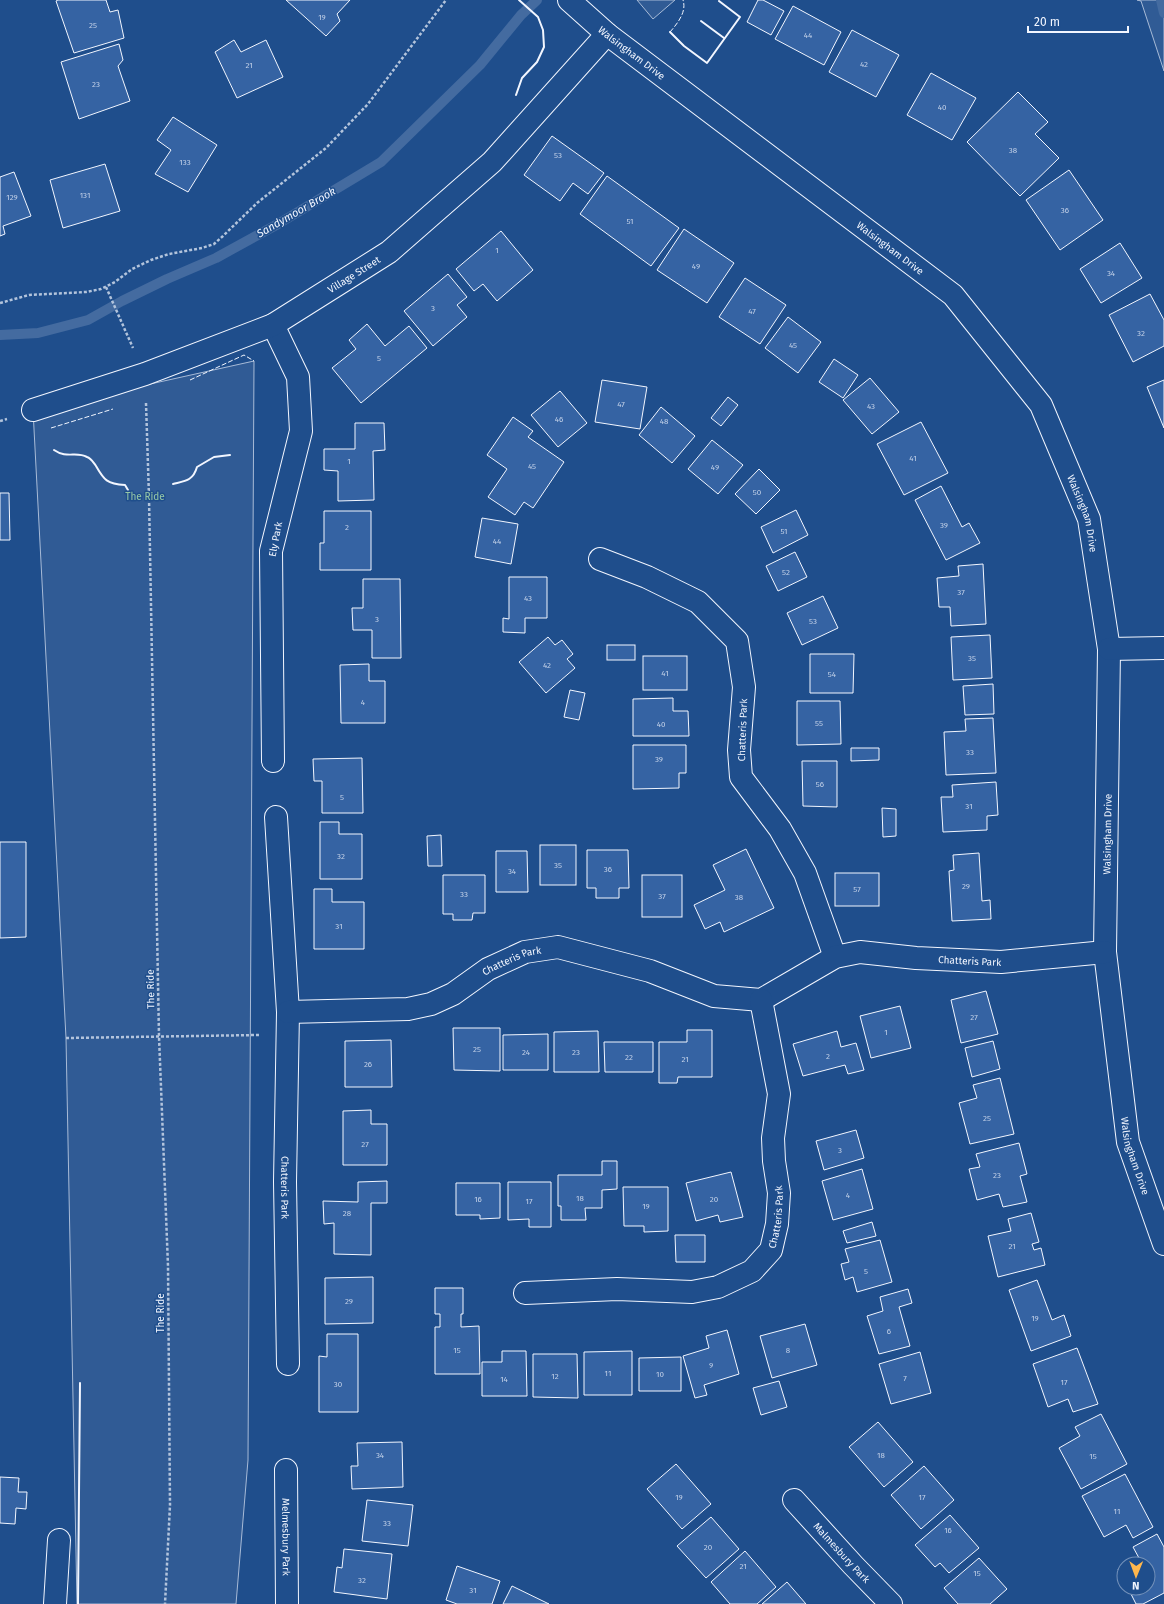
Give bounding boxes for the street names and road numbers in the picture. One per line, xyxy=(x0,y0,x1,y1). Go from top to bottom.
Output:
street label: Walsingham Drive xyxy=(595,24,667,83)
street label: Walsingham Drive xyxy=(854,219,926,278)
street label: Village Street xyxy=(326,254,383,296)
street label: Walsingham Drive xyxy=(1064,473,1099,553)
street label: Ely Park xyxy=(267,520,285,558)
street label: Chatteris Park xyxy=(736,697,750,762)
street label: Walsingham Drive xyxy=(1101,794,1115,874)
street label: Chatteris Park xyxy=(480,945,543,978)
street label: Chatteris Park xyxy=(938,954,1002,969)
street label: The Ride xyxy=(145,969,157,1009)
street label: Walsingham Drive xyxy=(1118,1116,1151,1197)
street label: Chatteris Park xyxy=(278,1156,291,1220)
street label: Chatteris Park xyxy=(767,1184,786,1250)
street label: The Ride xyxy=(155,1293,167,1333)
street label: Melmesbury Park xyxy=(279,1498,292,1577)
street label: Malmesbury Park xyxy=(810,1520,873,1586)

